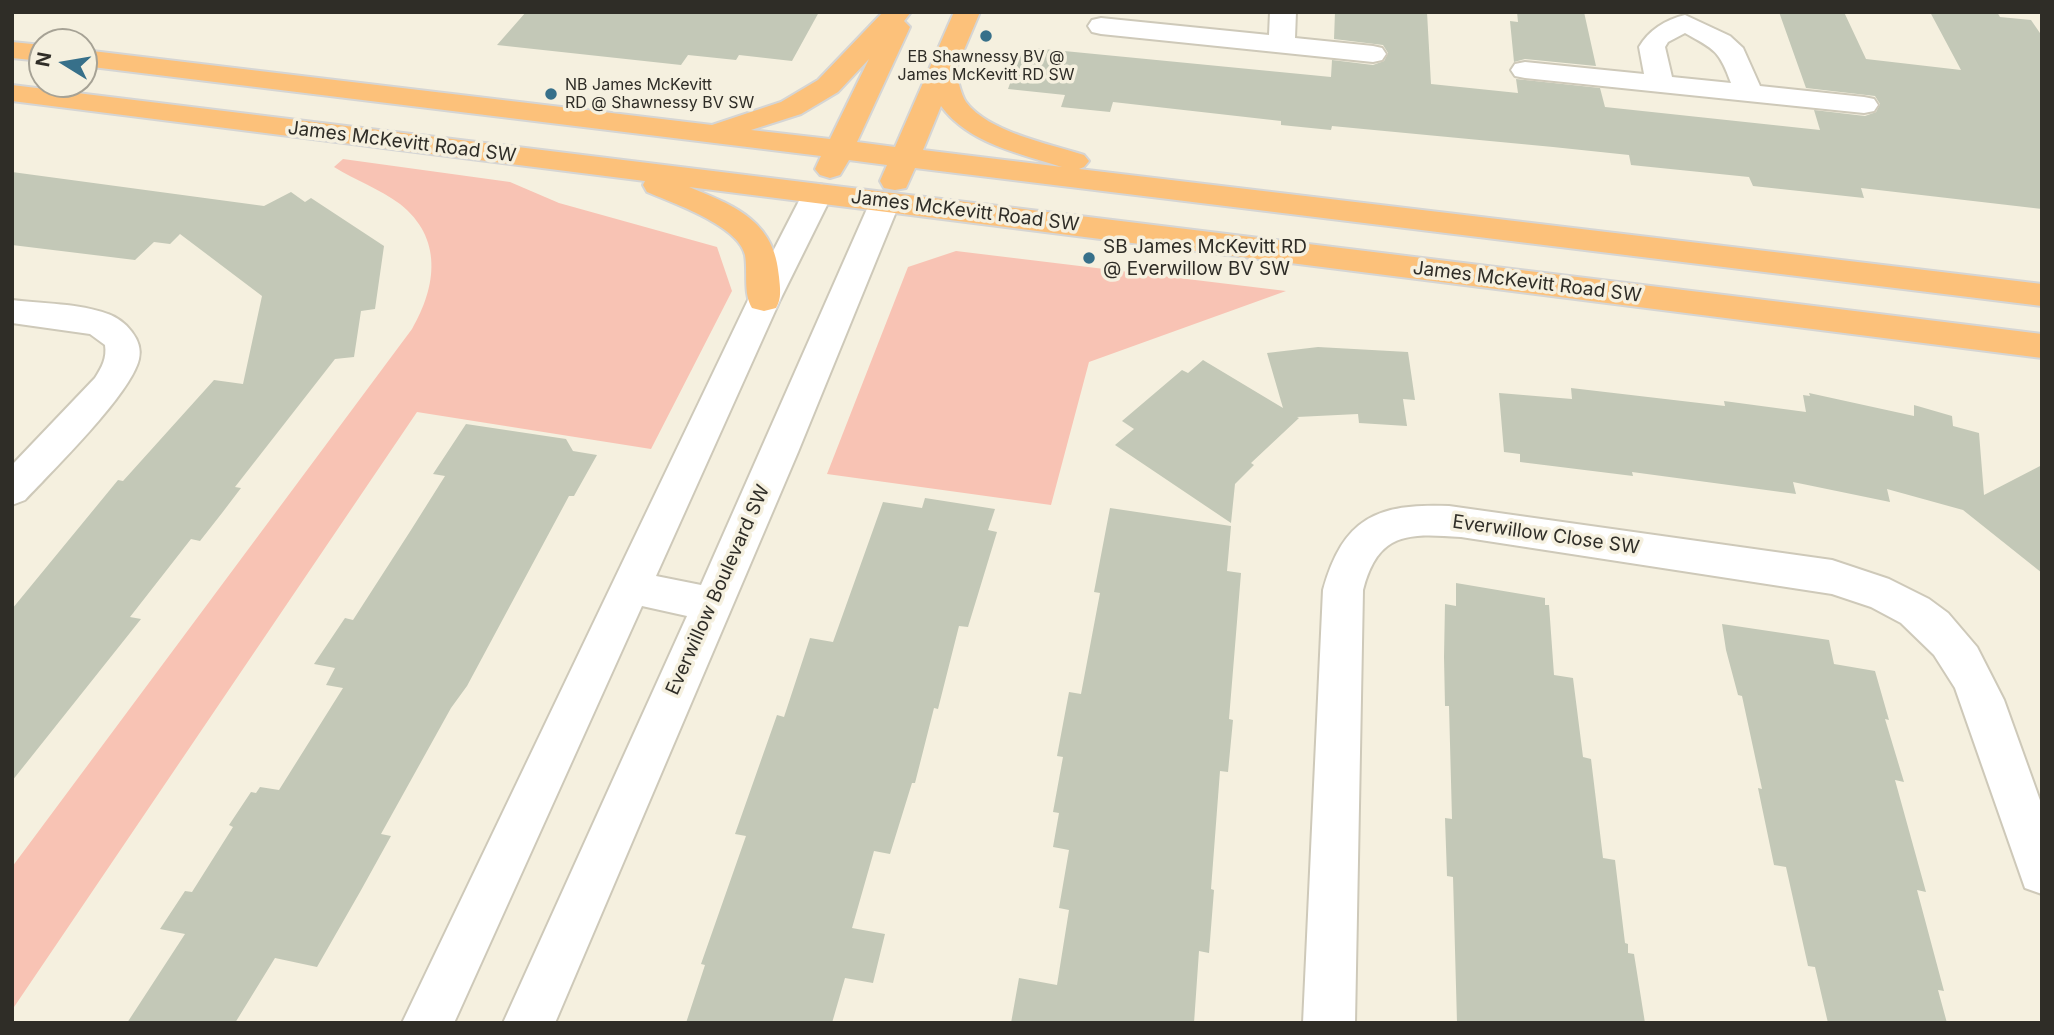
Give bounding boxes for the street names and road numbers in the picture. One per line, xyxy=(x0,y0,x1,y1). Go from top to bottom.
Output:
street label: James McKevitt Road SW xyxy=(286,117,518,167)
street label: James McKevitt Road SW xyxy=(849,186,1081,236)
street label: James McKevitt Road SW xyxy=(1411,257,1643,307)
street label: Everwillow Boulevard SW xyxy=(661,481,775,699)
street label: Everwillow Close SW xyxy=(1451,511,1641,559)

